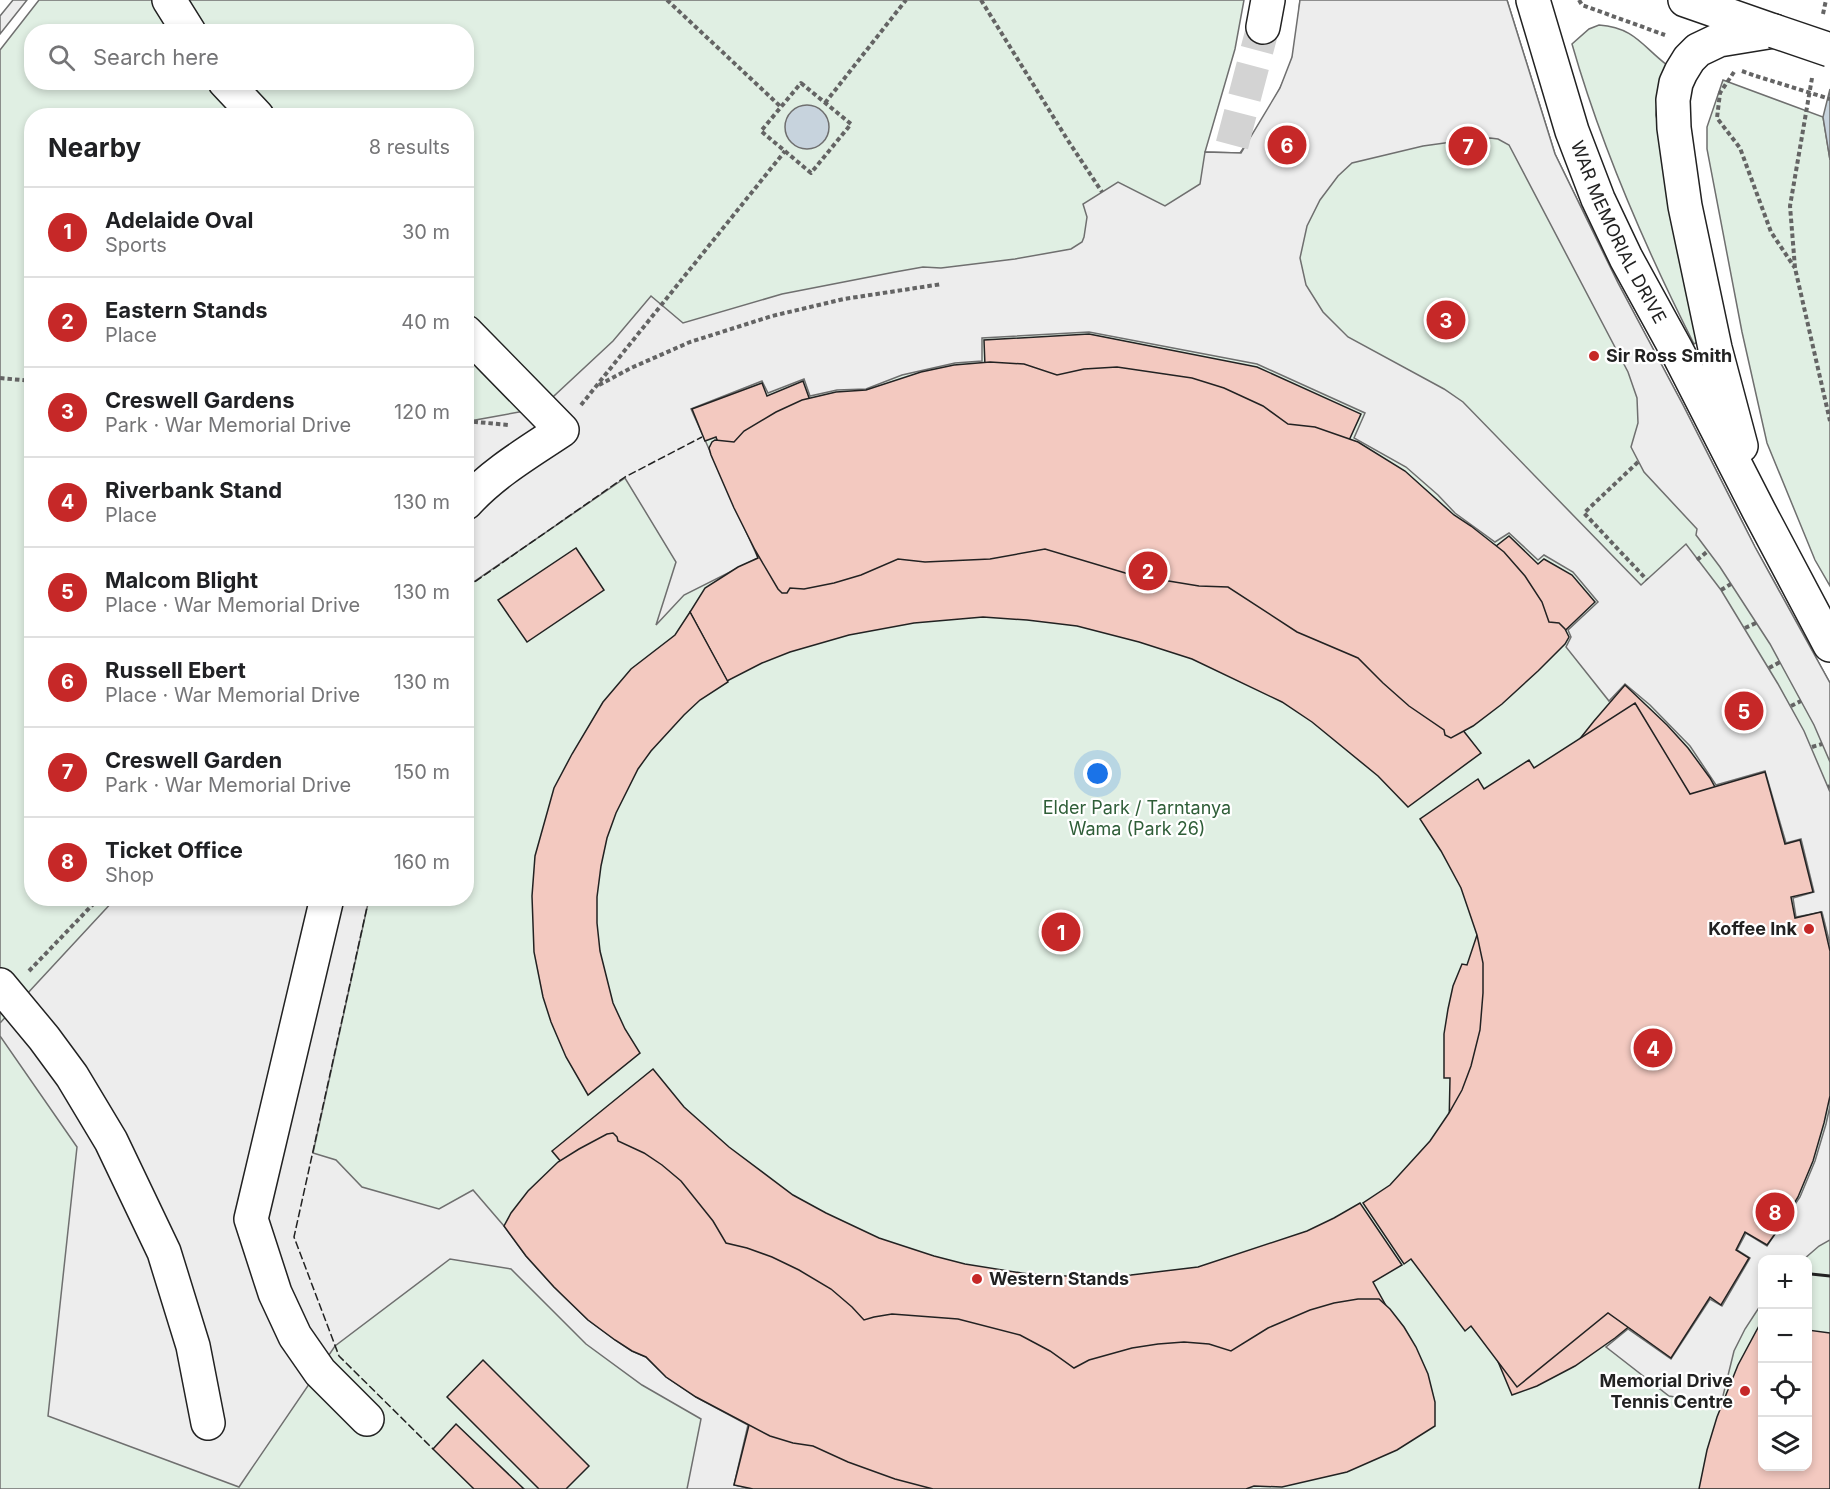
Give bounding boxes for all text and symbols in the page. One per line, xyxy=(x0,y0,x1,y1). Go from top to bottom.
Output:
search box xyxy=(24,24,474,90)
icon: search xyxy=(45,41,78,74)
text: Search here xyxy=(93,44,219,70)
pin: 6 xyxy=(1268,122,1306,168)
pin: 7 xyxy=(1448,124,1488,168)
text: Nearby xyxy=(48,132,141,163)
text: 8 results xyxy=(369,135,450,159)
street label: WAR MEMORIAL DRIVE xyxy=(1567,138,1671,327)
text: Adelaide Oval xyxy=(105,207,253,233)
text: 1 xyxy=(63,220,72,244)
text: 30 m xyxy=(402,220,450,244)
text: Sports xyxy=(105,233,167,257)
text: Eastern Stands xyxy=(105,297,268,323)
pin: 3 xyxy=(1426,298,1466,342)
text: 2 xyxy=(61,310,74,334)
text: 40 m xyxy=(401,310,450,334)
text: Place xyxy=(105,323,157,347)
place label: Sir Ross Smith xyxy=(1606,345,1732,366)
marker: Sir Ross Smith xyxy=(1587,349,1601,363)
text: Creswell Gardens xyxy=(105,387,294,413)
text: 3 xyxy=(61,400,74,424)
text: 120 m xyxy=(394,400,450,424)
text: Park · War Memorial Drive xyxy=(105,413,351,437)
text: Riverbank Stand xyxy=(105,477,282,503)
text: 4 xyxy=(61,490,74,514)
text: 130 m xyxy=(394,490,450,514)
text: Place xyxy=(105,503,157,527)
pin: 2 xyxy=(1128,548,1168,594)
text: Malcom Blight xyxy=(105,567,258,593)
text: 5 xyxy=(61,580,74,604)
text: 130 m xyxy=(394,580,450,604)
text: Place · War Memorial Drive xyxy=(105,593,360,617)
text: Russell Ebert xyxy=(105,657,246,683)
text: 6 xyxy=(61,670,74,694)
text: 130 m xyxy=(394,670,450,694)
text: Place · War Memorial Drive xyxy=(105,683,360,707)
pin: 5 xyxy=(1724,688,1764,734)
text: Creswell Garden xyxy=(105,747,282,773)
your location xyxy=(1083,759,1112,788)
text: 7 xyxy=(62,760,73,784)
text: 150 m xyxy=(394,760,450,784)
text: Park · War Memorial Drive xyxy=(105,773,351,797)
park label: Elder Park / Tarntanya Wama (Park 26) xyxy=(1043,797,1231,839)
text: Ticket Office xyxy=(105,837,243,863)
text: 8 xyxy=(61,850,74,874)
text: 160 m xyxy=(394,850,450,874)
text: Shop xyxy=(105,863,154,887)
pin: 1 xyxy=(1042,910,1080,954)
place label: Koffee Ink xyxy=(1708,918,1798,939)
marker: Koffee Ink xyxy=(1802,922,1816,936)
pin: 4 xyxy=(1634,1026,1672,1070)
pin: 8 xyxy=(1756,1190,1794,1234)
map controls xyxy=(1758,1255,1812,1471)
button: + xyxy=(1758,1255,1812,1309)
place label: Western Stands xyxy=(989,1268,1129,1289)
marker: Western Stands xyxy=(970,1272,984,1286)
button: − xyxy=(1758,1309,1812,1363)
button: locate xyxy=(1758,1363,1812,1417)
place label: Memorial Drive Tennis Centre xyxy=(1600,1370,1733,1412)
marker: Memorial Drive Tennis Centre xyxy=(1738,1384,1752,1398)
button: layers xyxy=(1758,1417,1812,1471)

